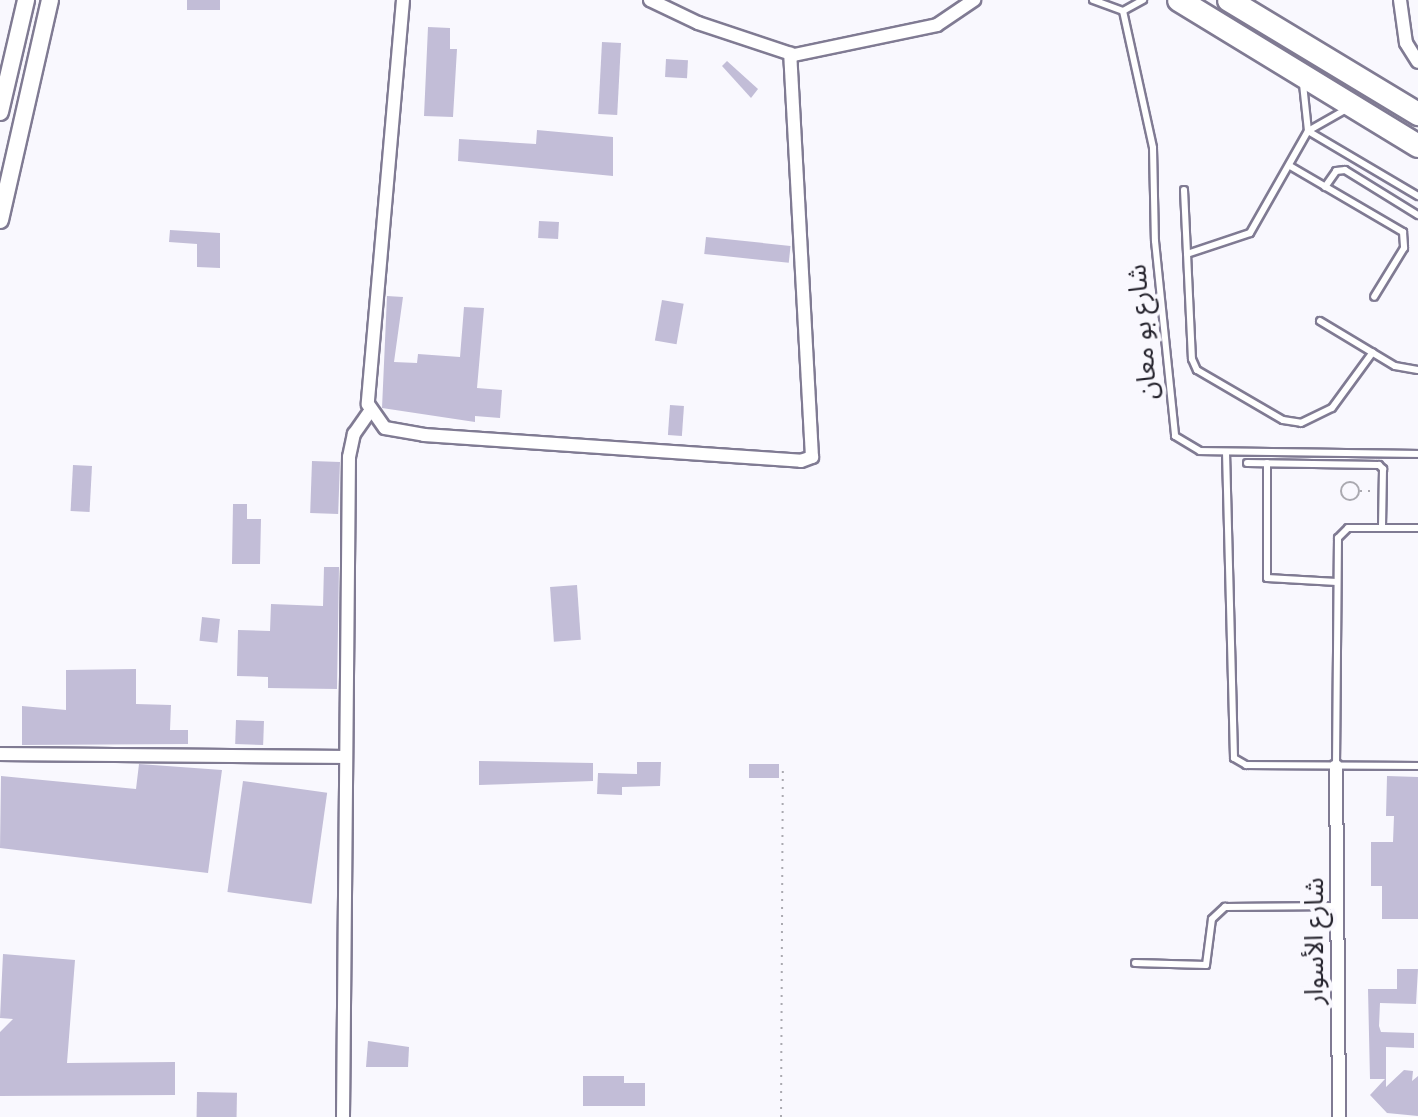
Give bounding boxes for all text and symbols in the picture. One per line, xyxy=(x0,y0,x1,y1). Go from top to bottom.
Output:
street label: شارع بو معان xyxy=(1122,263,1164,401)
street label: شارع الأسوار xyxy=(1299,877,1331,1005)

